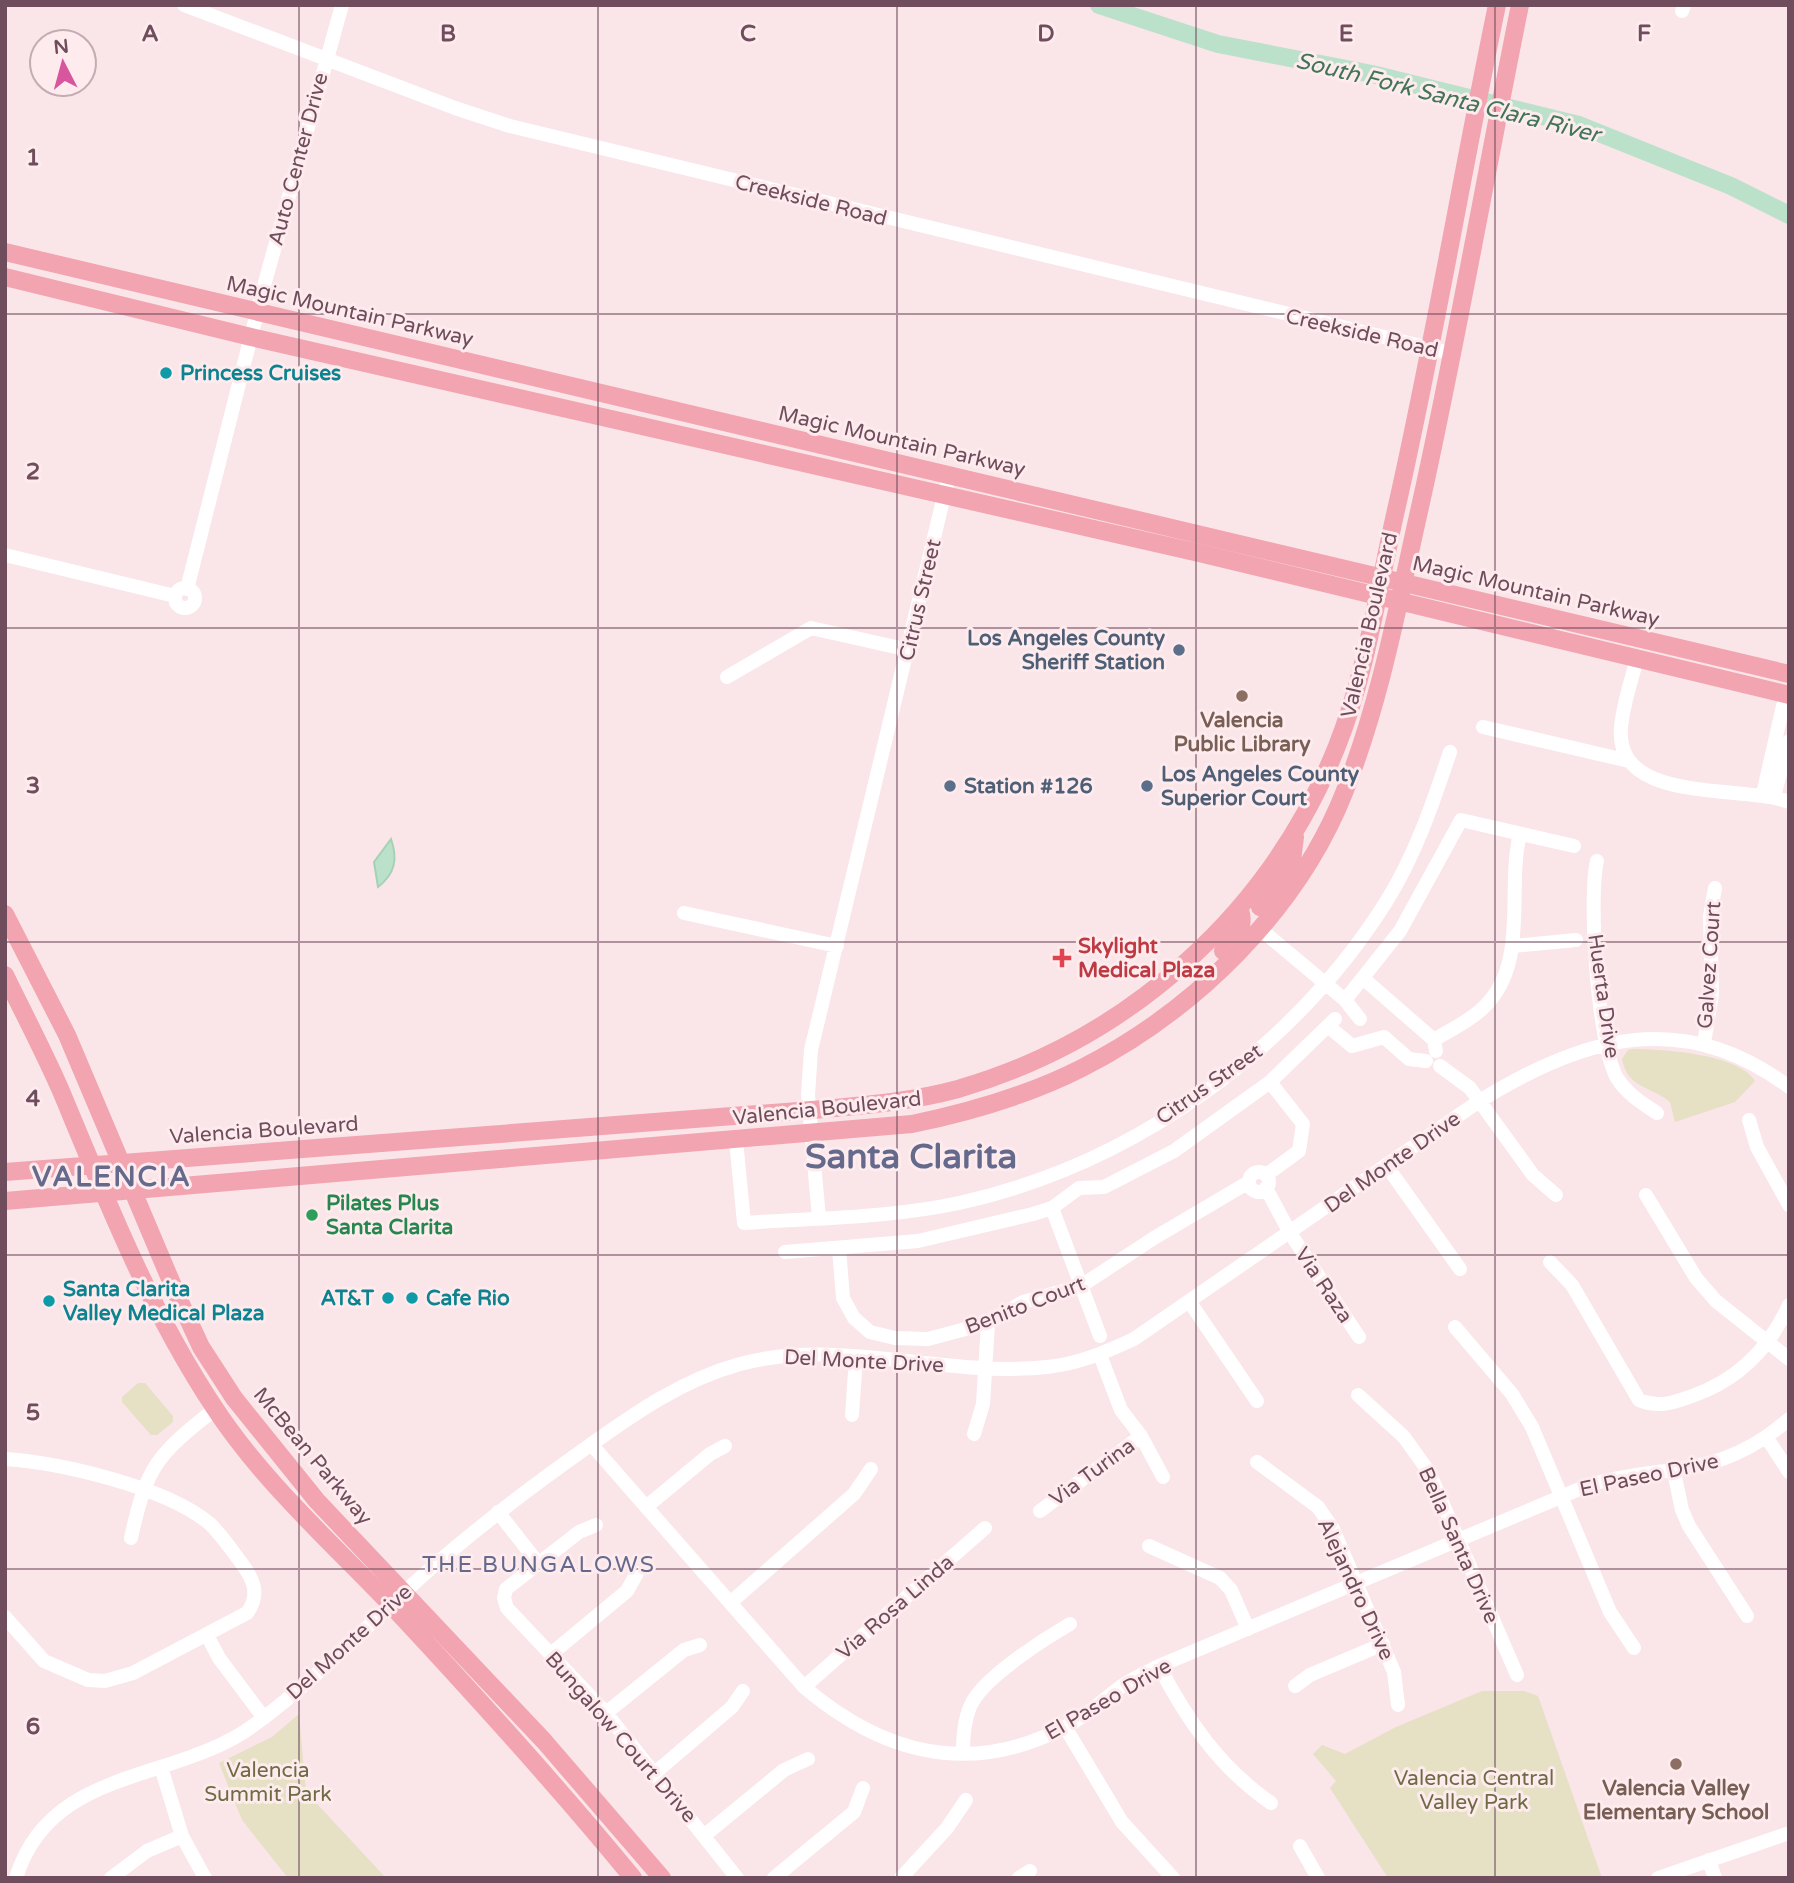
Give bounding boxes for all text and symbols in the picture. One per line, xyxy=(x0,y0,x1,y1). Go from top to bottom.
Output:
text: A xyxy=(141,20,159,48)
text: B xyxy=(440,20,456,48)
text: C xyxy=(740,20,756,48)
text: D xyxy=(1037,20,1055,48)
text: E xyxy=(1339,20,1353,48)
text: F xyxy=(1637,20,1651,48)
north arrow xyxy=(28,28,98,98)
text: N xyxy=(53,35,70,59)
water label: South Fork Santa Clara River xyxy=(1293,47,1606,150)
street label: Auto Center Drive xyxy=(263,70,334,248)
text: 1 xyxy=(26,144,40,172)
street label: Creekside Road xyxy=(732,169,890,231)
street label: Magic Mountain Parkway xyxy=(224,271,476,352)
street label: Creekside Road xyxy=(1283,304,1441,363)
place label: Princess Cruises xyxy=(180,361,341,386)
marker: Princess Cruises xyxy=(158,365,174,381)
street label: Magic Mountain Parkway xyxy=(776,401,1028,482)
text: 2 xyxy=(26,458,40,486)
street label: Valencia Boulevard xyxy=(1336,530,1403,720)
street label: Citrus Street xyxy=(894,537,947,663)
street label: Magic Mountain Parkway xyxy=(1410,551,1662,632)
place label: Los Angeles County Sheriff Station xyxy=(967,626,1166,675)
marker: Los Angeles County Sheriff Station xyxy=(1171,642,1187,658)
marker: Valencia Public Library xyxy=(1234,688,1250,704)
place label: Valencia Public Library xyxy=(1174,708,1311,757)
place label: Los Angeles County Superior Court xyxy=(1161,762,1360,811)
text: 3 xyxy=(26,772,40,800)
place label: Station #126 xyxy=(964,774,1093,799)
marker: Station #126 xyxy=(942,778,958,794)
marker: Los Angeles County Superior Court xyxy=(1139,778,1155,794)
street label: Galvez Court xyxy=(1693,901,1726,1030)
street label: Huerta Drive xyxy=(1582,932,1625,1060)
place label: Skylight Medical Plaza xyxy=(1078,934,1215,983)
marker: Skylight Medical Plaza xyxy=(1052,948,1072,968)
street label: Citrus Street xyxy=(1151,1039,1267,1130)
text: 4 xyxy=(26,1085,41,1113)
street label: Valencia Boulevard xyxy=(731,1086,923,1131)
street label: Del Monte Drive xyxy=(1320,1106,1465,1219)
street label: Valencia Boulevard xyxy=(169,1111,359,1150)
district label: Santa Clarita xyxy=(805,1136,1017,1178)
district label: VALENCIA xyxy=(32,1160,192,1194)
place label: Pilates Plus Santa Clarita xyxy=(326,1191,453,1240)
marker: Pilates Plus Santa Clarita xyxy=(304,1207,320,1223)
street label: Via Raza xyxy=(1289,1243,1358,1328)
street label: Benito Court xyxy=(962,1271,1089,1340)
place label: Santa Clarita Valley Medical Plaza xyxy=(63,1277,265,1326)
place label: AT&T xyxy=(321,1286,374,1311)
place label: Cafe Rio xyxy=(426,1286,510,1311)
marker: AT&T xyxy=(380,1290,396,1306)
marker: Cafe Rio xyxy=(404,1290,420,1306)
marker: Santa Clarita Valley Medical Plaza xyxy=(41,1293,57,1309)
street label: Del Monte Drive xyxy=(783,1345,945,1378)
street label: McBean Parkway xyxy=(248,1382,377,1530)
text: 5 xyxy=(26,1399,40,1427)
street label: Via Turina xyxy=(1045,1433,1140,1512)
street label: El Paseo Drive xyxy=(1577,1449,1721,1502)
street label: Bella Santa Drive xyxy=(1413,1463,1504,1627)
street label: Alejandro Drive xyxy=(1312,1514,1399,1664)
street label: Via Rosa Linda xyxy=(832,1550,959,1665)
district label: THE BUNGALOWS xyxy=(422,1551,656,1579)
street label: Del Monte Drive xyxy=(281,1579,417,1705)
street label: Bungalow Court Drive xyxy=(540,1647,702,1828)
street label: El Paseo Drive xyxy=(1041,1653,1176,1746)
text: 6 xyxy=(26,1713,40,1741)
marker: Valencia Valley Elementary School xyxy=(1668,1756,1684,1772)
park label: Valencia Summit Park xyxy=(204,1758,332,1807)
park label: Valencia Central Valley Park xyxy=(1394,1766,1554,1815)
place label: Valencia Valley Elementary School xyxy=(1583,1776,1769,1825)

